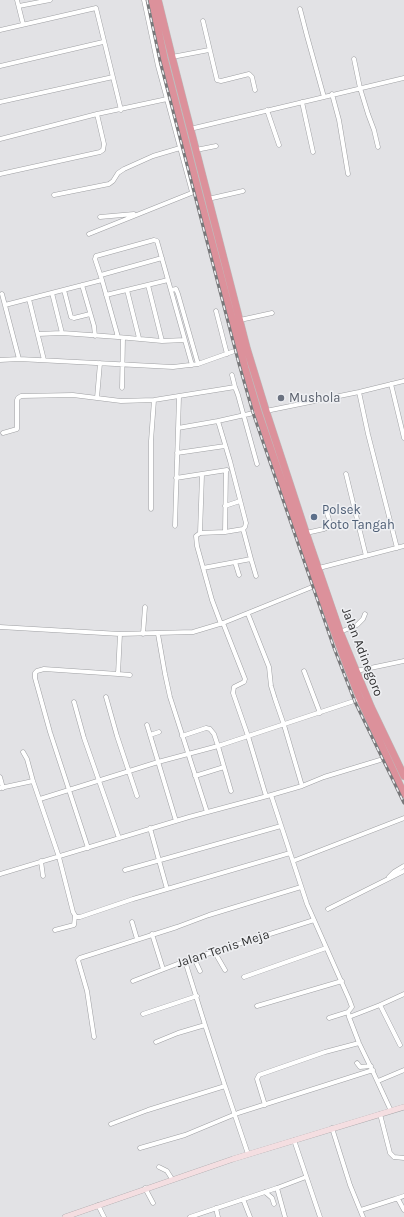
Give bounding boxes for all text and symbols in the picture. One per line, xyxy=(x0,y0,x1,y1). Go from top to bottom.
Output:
place label: Mushola xyxy=(289,390,340,406)
marker: Mushola xyxy=(276,393,286,403)
place label: Polsek Koto Tangah xyxy=(322,502,395,533)
marker: Polsek Koto Tangah xyxy=(309,512,319,522)
street label: Jalan Adinegoro xyxy=(338,605,386,699)
street label: Jalan Tenis Meja xyxy=(175,927,271,971)

